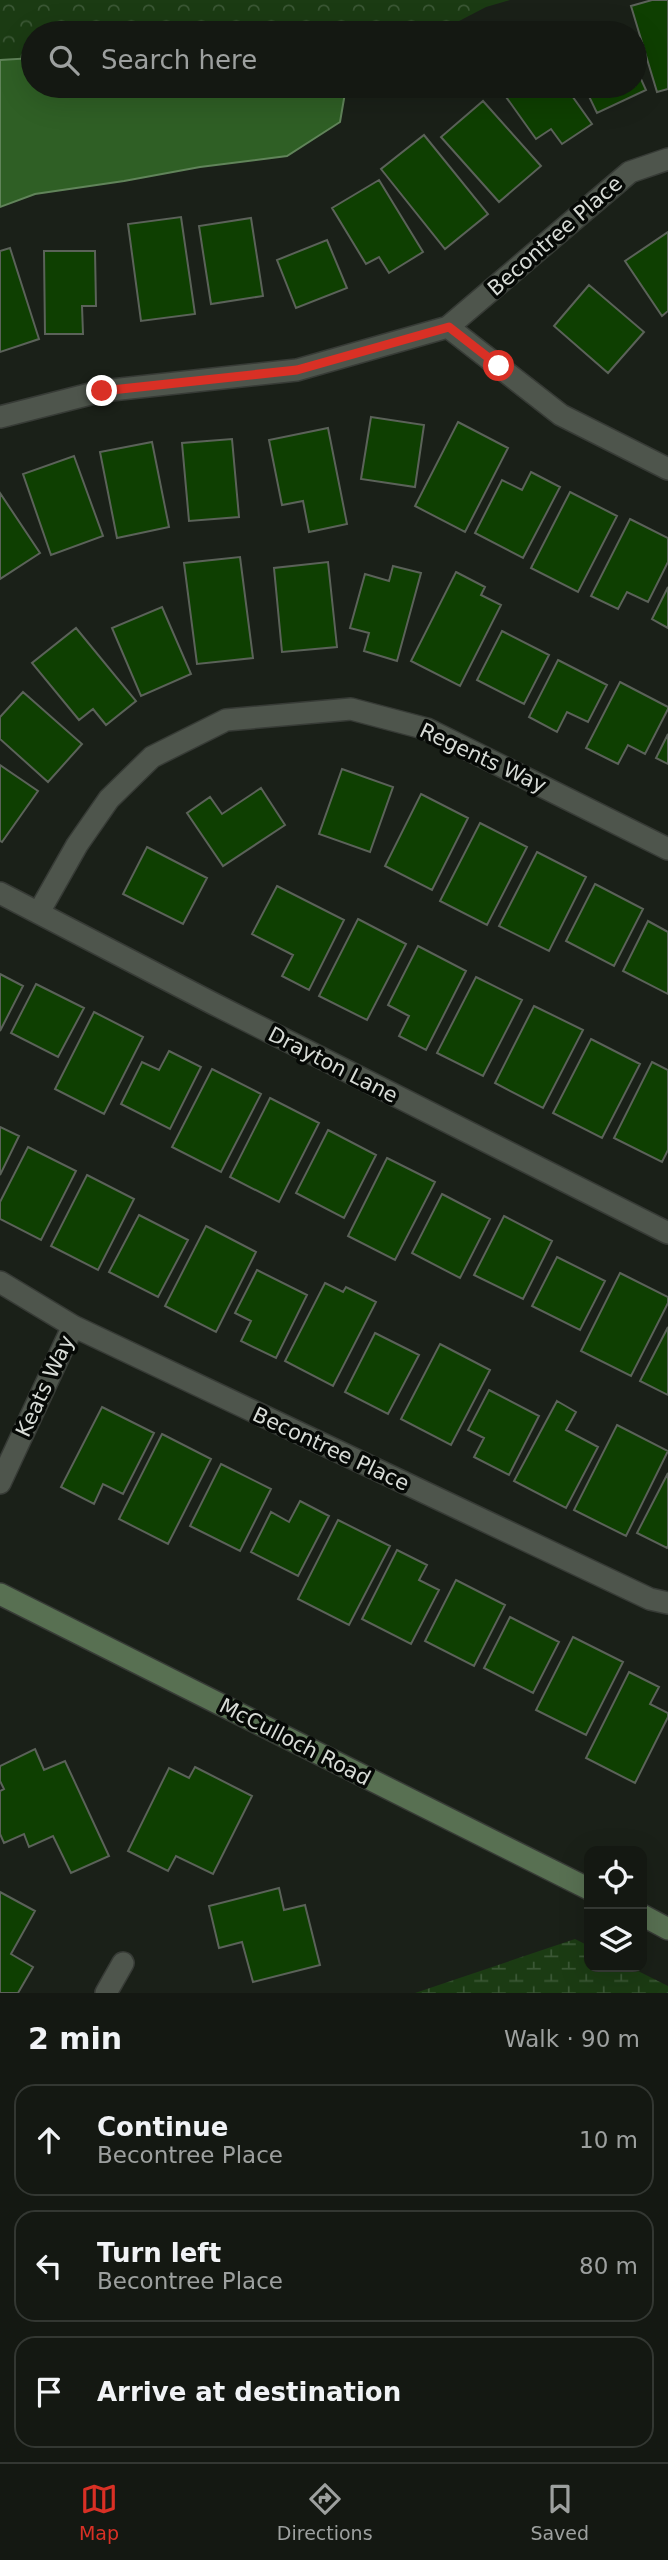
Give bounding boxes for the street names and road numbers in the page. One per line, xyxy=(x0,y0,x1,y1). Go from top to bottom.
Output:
street label: Becontree Place xyxy=(483,171,627,301)
street label: Regents Way xyxy=(416,718,550,798)
street label: Drayton Lane xyxy=(264,1022,402,1108)
street label: Keats Way xyxy=(11,1331,79,1441)
street label: Becontree Place xyxy=(249,1402,413,1496)
street label: McCulloch Road xyxy=(215,1694,375,1790)

